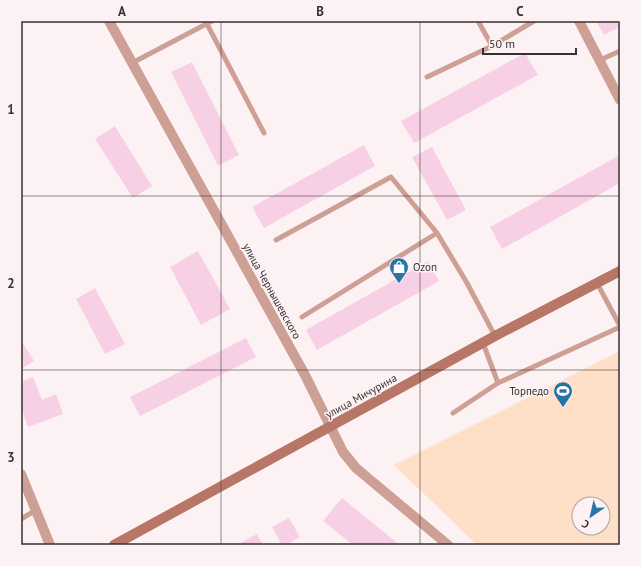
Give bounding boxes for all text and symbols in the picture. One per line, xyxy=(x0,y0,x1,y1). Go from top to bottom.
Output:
text: A xyxy=(118,3,126,20)
text: B xyxy=(316,3,324,20)
text: C xyxy=(516,3,524,20)
scale bar xyxy=(483,30,576,56)
text: 50 m xyxy=(489,36,515,51)
text: 1 xyxy=(7,101,15,118)
street label: улица Чернышевского xyxy=(240,241,304,341)
shop icon: Ozon xyxy=(388,256,410,284)
place label: Ozon xyxy=(413,260,437,274)
text: 2 xyxy=(7,275,15,292)
street label: улица Мичурина xyxy=(323,371,399,421)
sports icon: Торпедо xyxy=(552,380,574,408)
place label: Торпедо xyxy=(509,384,549,398)
text: 3 xyxy=(7,449,15,466)
north arrow xyxy=(571,496,611,536)
text: С xyxy=(579,517,592,532)

